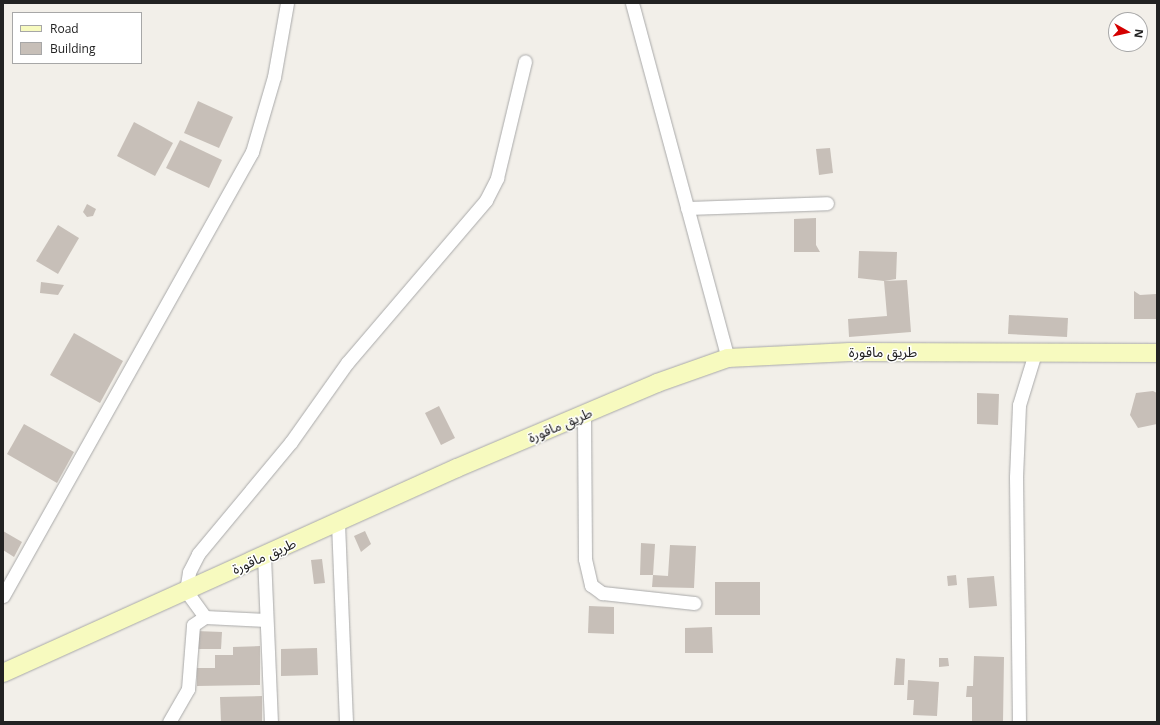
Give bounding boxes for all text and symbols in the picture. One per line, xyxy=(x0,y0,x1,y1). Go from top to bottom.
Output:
legend xyxy=(12,12,142,64)
north arrow xyxy=(1108,12,1148,52)
text: Road xyxy=(50,20,79,37)
text: N xyxy=(1131,28,1147,39)
text: Building xyxy=(50,40,95,57)
street label: طريق ماقورة xyxy=(849,344,917,360)
street label: طريق ماقورة xyxy=(525,404,595,446)
street label: طريق ماقورة xyxy=(229,534,299,578)

